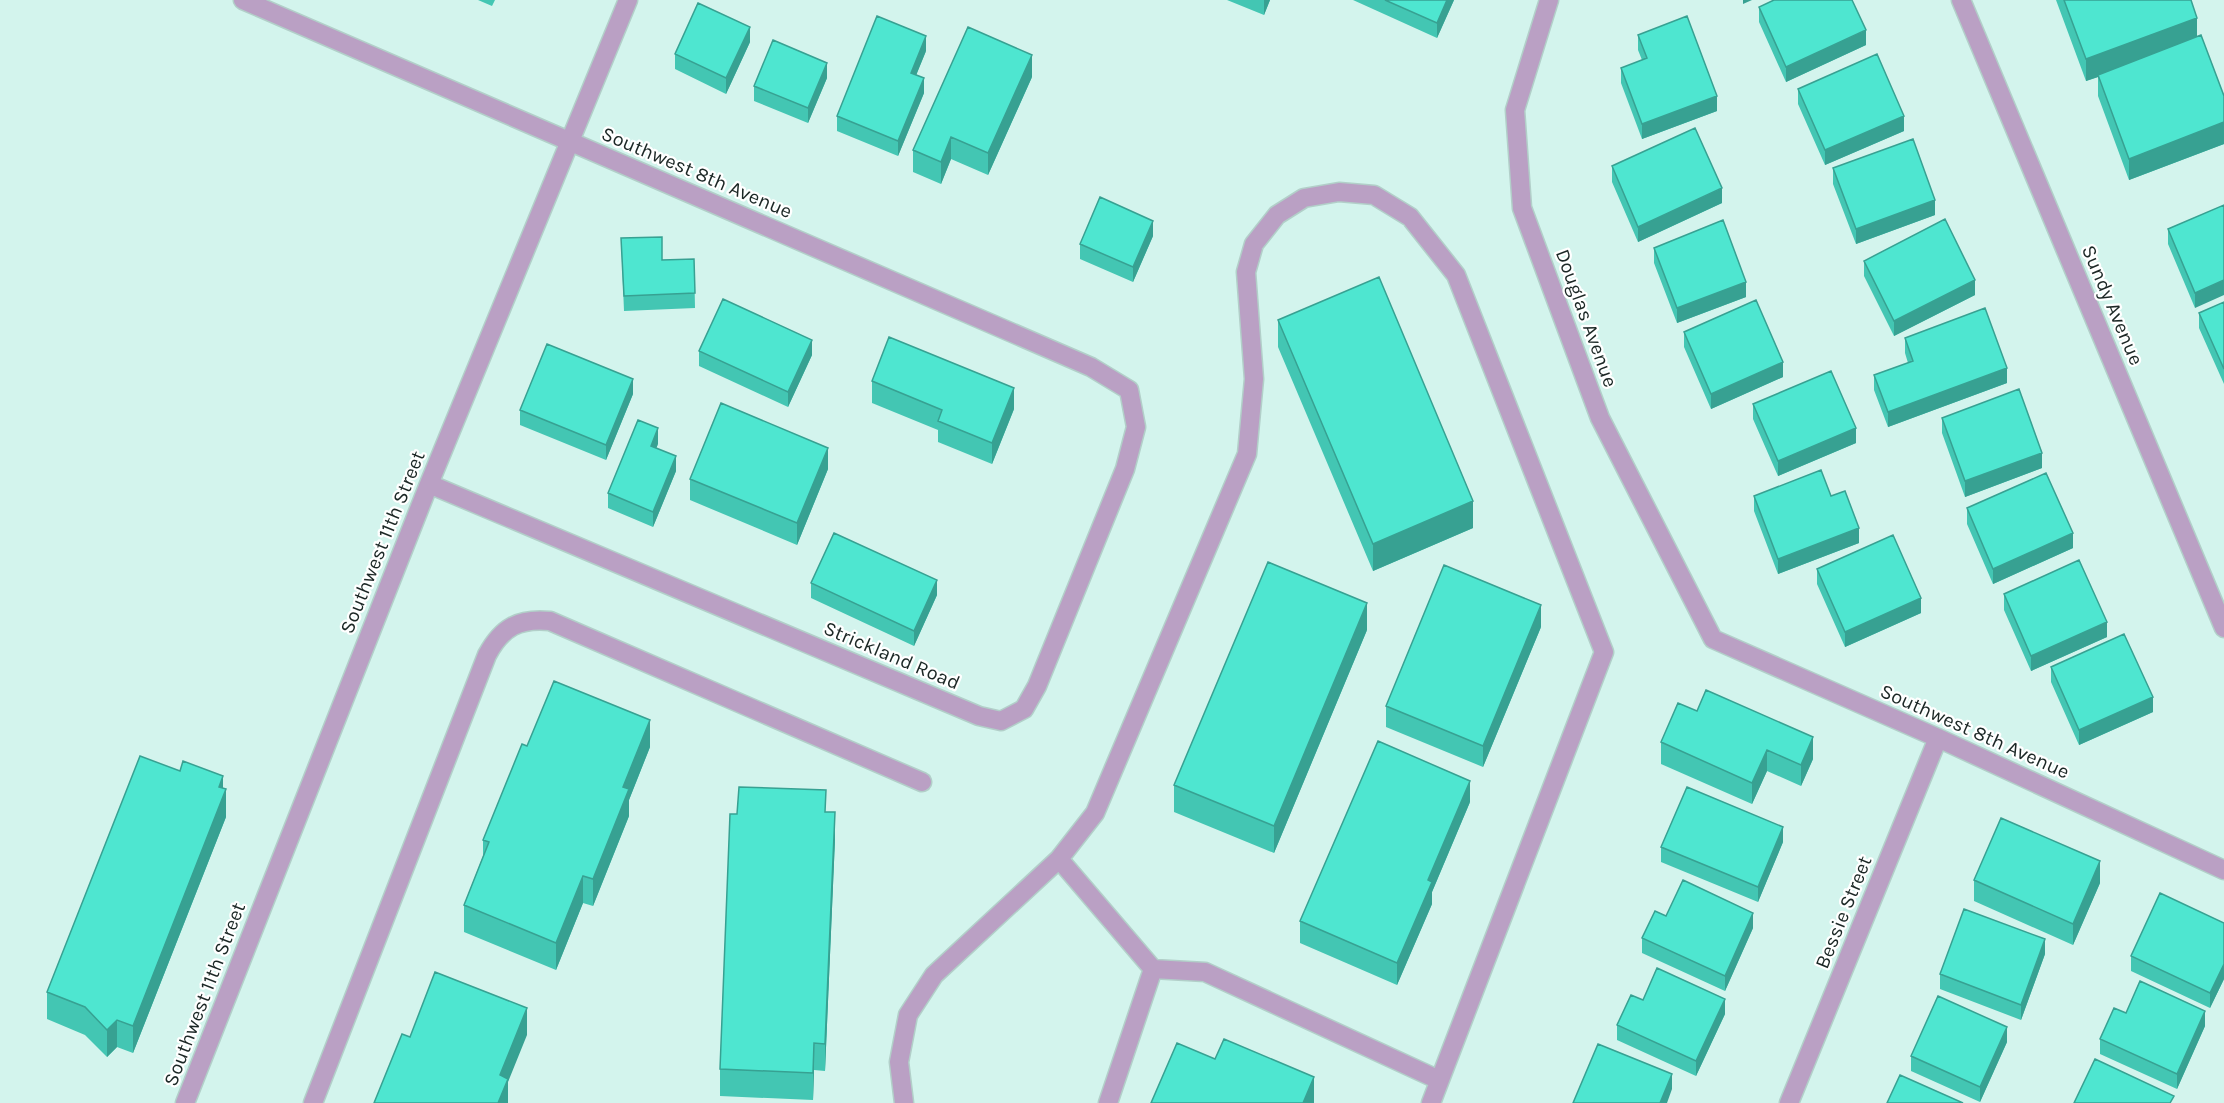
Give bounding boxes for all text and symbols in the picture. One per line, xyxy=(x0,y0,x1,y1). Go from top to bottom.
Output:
street label: Southwest 8th Avenue xyxy=(598,122,796,223)
street label: Sundy Avenue xyxy=(2077,242,2148,369)
street label: Douglas Avenue xyxy=(1551,246,1622,390)
street label: Southwest 11th Street xyxy=(335,447,430,637)
street label: Strickland Road xyxy=(820,616,963,695)
street label: Southwest 8th Avenue xyxy=(1877,679,2073,784)
street label: Bessie Street xyxy=(1810,852,1877,972)
street label: Southwest 11th Street xyxy=(159,899,250,1089)

